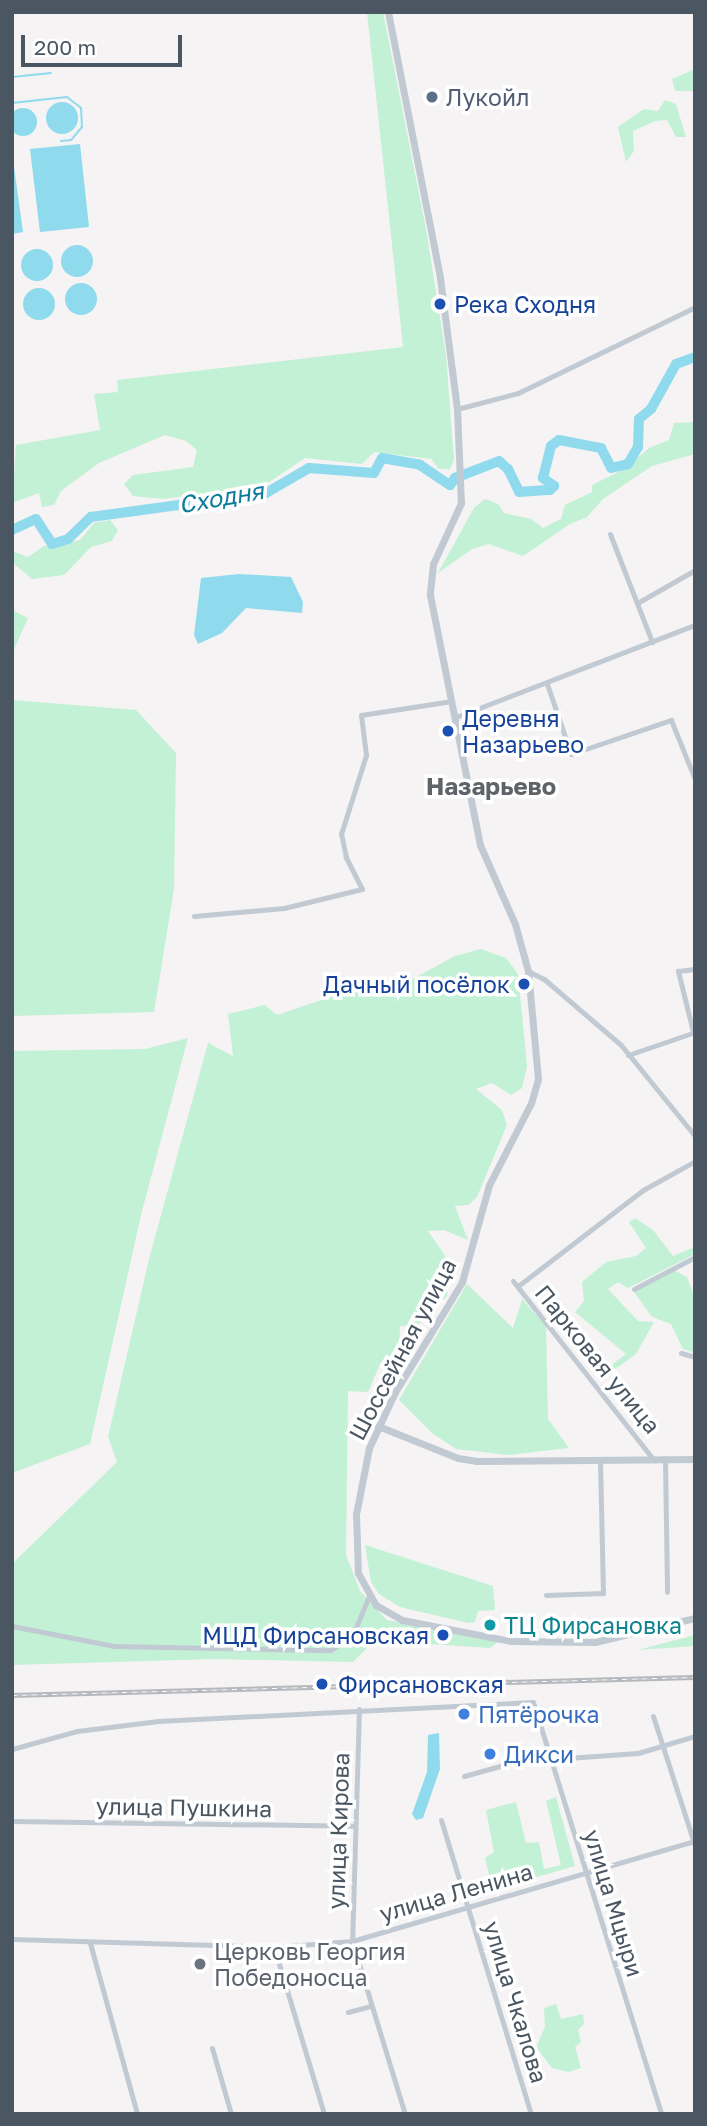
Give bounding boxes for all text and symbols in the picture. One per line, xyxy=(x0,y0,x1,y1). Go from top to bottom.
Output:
scale bar xyxy=(24,21,186,65)
text: 200 m xyxy=(34,34,96,60)
place label: Лукойл xyxy=(446,83,529,111)
marker: Лукойл xyxy=(424,89,440,105)
place label: Река Сходня xyxy=(454,290,596,318)
marker: Река Сходня xyxy=(432,296,448,312)
water label: Сходня xyxy=(176,475,266,519)
place label: Деревня Назарьево xyxy=(462,704,584,758)
marker: Деревня Назарьево xyxy=(440,723,456,739)
district label: Назарьево xyxy=(426,772,556,800)
place label: Дачный посёлок xyxy=(323,970,510,998)
marker: Дачный посёлок xyxy=(516,976,532,992)
street label: Шоссейная улица xyxy=(342,1253,462,1445)
street label: Парковая улица xyxy=(530,1279,666,1439)
place label: ТЦ Фирсановка xyxy=(504,1611,682,1639)
marker: ТЦ Фирсановка xyxy=(482,1617,498,1633)
place label: МЦД Фирсановская xyxy=(202,1621,429,1649)
marker: МЦД Фирсановская xyxy=(435,1627,451,1643)
place label: Фирсановская xyxy=(338,1670,504,1698)
marker: Фирсановская xyxy=(312,1674,332,1694)
place label: Пятёрочка xyxy=(478,1700,599,1728)
marker: Пятёрочка xyxy=(456,1706,472,1722)
place label: Дикси xyxy=(504,1740,574,1768)
marker: Дикси xyxy=(482,1746,498,1762)
street label: улица Кирова xyxy=(321,1752,355,1910)
street label: улица Пушкина xyxy=(96,1792,272,1822)
street label: улица Мцыри xyxy=(579,1826,649,1980)
street label: улица Ленина xyxy=(376,1857,536,1927)
street label: улица Чкалова xyxy=(478,1918,554,2086)
place label: Церковь Георгия Победоносца xyxy=(214,1937,406,1991)
marker: Церковь Георгия Победоносца xyxy=(192,1956,208,1972)

